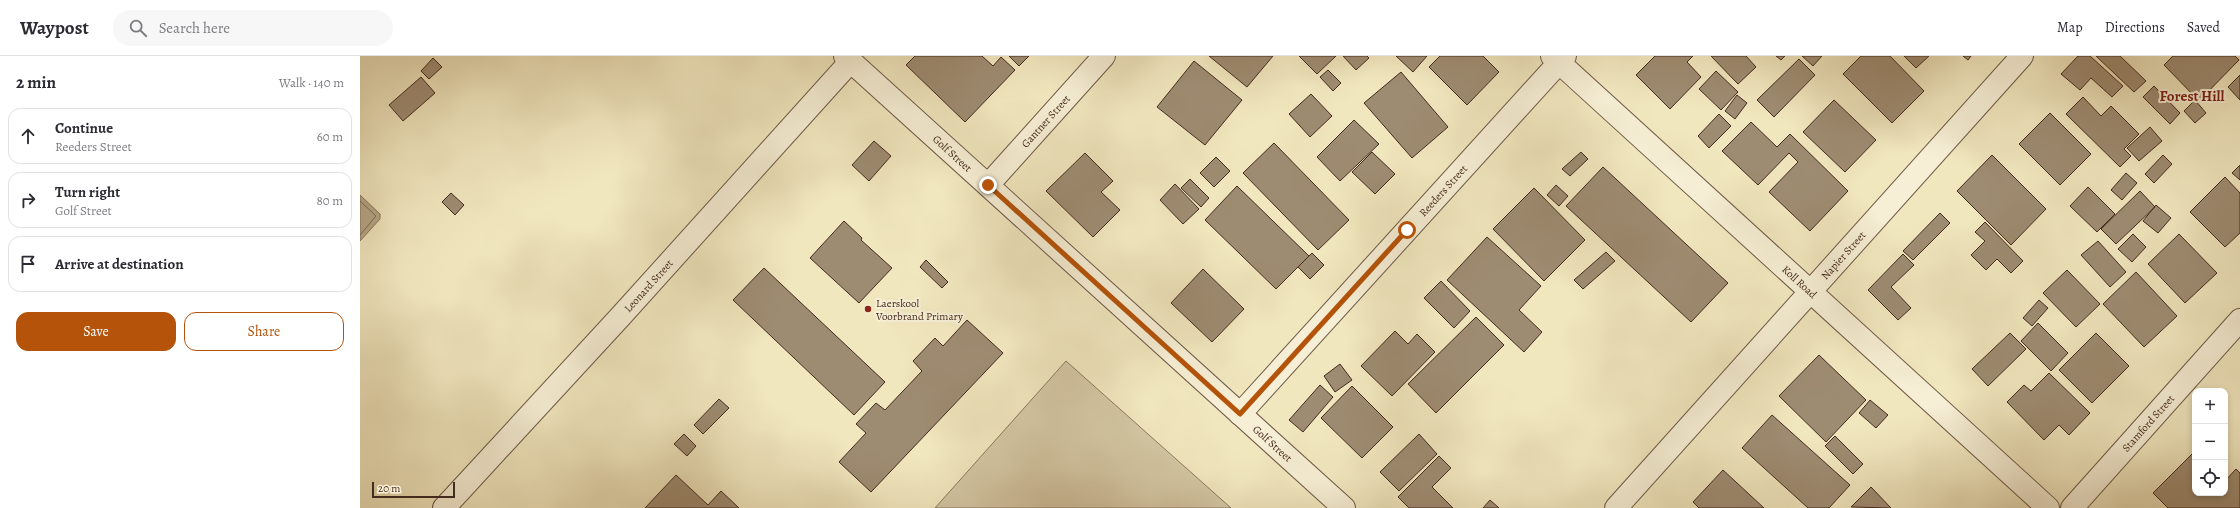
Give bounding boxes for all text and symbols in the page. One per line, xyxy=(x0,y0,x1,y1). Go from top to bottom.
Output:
search box xyxy=(113,10,393,46)
text: Waypost xyxy=(20,15,89,41)
icon: search xyxy=(127,17,149,39)
text: Search here xyxy=(159,18,230,38)
text: Map xyxy=(2057,18,2083,37)
text: Directions xyxy=(2105,18,2165,37)
text: Saved xyxy=(2187,18,2220,37)
text: 2 min xyxy=(16,71,56,94)
text: Walk · 140 m xyxy=(279,74,344,91)
district label: Forest Hill xyxy=(2159,86,2225,106)
street label: Gantner Street xyxy=(1018,91,1074,151)
text: Continue xyxy=(55,118,113,138)
icon: ahead xyxy=(17,125,39,147)
text: 60 m xyxy=(317,128,343,145)
street label: Golf Street xyxy=(930,132,976,175)
text: Reeders Street xyxy=(55,138,132,155)
street label: Reeders Street xyxy=(1416,161,1471,220)
route end xyxy=(979,176,997,194)
text: Turn right xyxy=(55,182,120,202)
icon: right xyxy=(17,189,39,211)
text: 80 m xyxy=(316,192,343,209)
text: Golf Street xyxy=(55,202,112,219)
route start xyxy=(1398,221,1416,239)
street label: Napier Street xyxy=(1818,227,1869,282)
icon: arrive xyxy=(17,253,39,275)
text: Arrive at destination xyxy=(55,254,184,274)
street label: Leonard Street xyxy=(620,256,676,315)
street label: Koll Road xyxy=(1779,262,1820,302)
place label: Laerskool Voorbrand Primary xyxy=(875,296,963,324)
marker: Laerskool Voorbrand Primary xyxy=(863,304,873,314)
button: Save xyxy=(16,312,176,351)
button: Share xyxy=(184,312,344,351)
map controls xyxy=(2192,388,2228,496)
button: + xyxy=(2192,388,2228,424)
street label: Stamford Street xyxy=(2118,391,2178,455)
street label: Golf Street xyxy=(1250,422,1296,465)
button: − xyxy=(2192,424,2228,460)
button: locate xyxy=(2192,460,2228,496)
scale bar xyxy=(372,480,455,499)
text: 20 m xyxy=(378,481,400,496)

